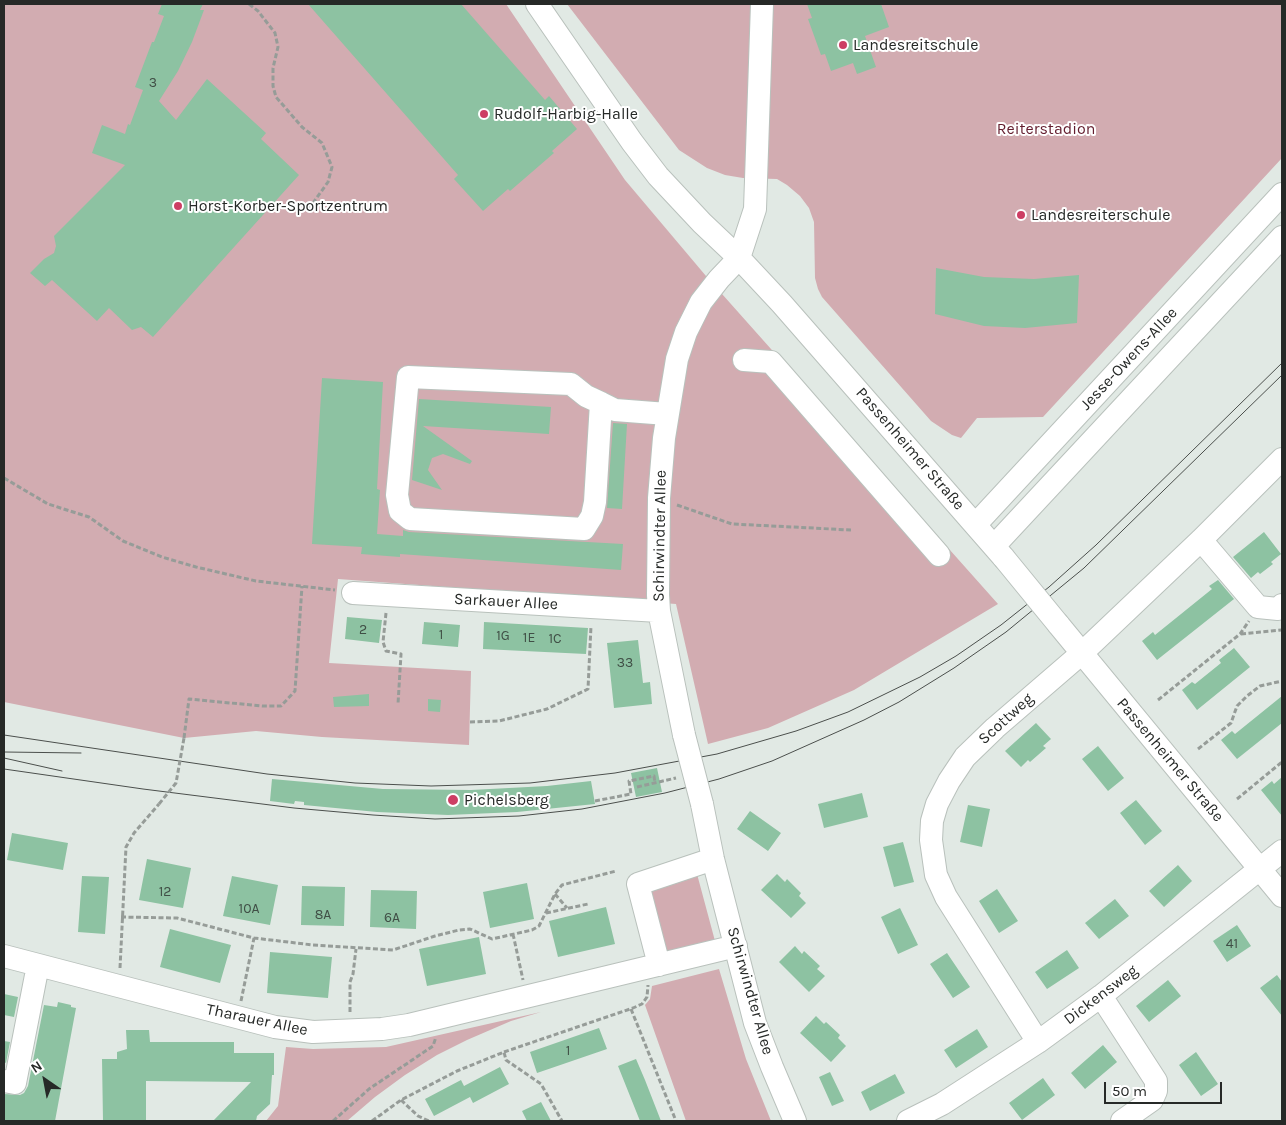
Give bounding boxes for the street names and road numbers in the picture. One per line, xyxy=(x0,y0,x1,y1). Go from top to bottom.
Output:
street label: Jesse-Owens-Allee xyxy=(1076,304,1182,414)
street label: Passenheimer Straße xyxy=(852,384,968,514)
street label: Schirwindter Allee xyxy=(649,470,671,602)
street label: Sarkauer Allee xyxy=(453,590,559,614)
street label: Scottweg xyxy=(974,689,1038,749)
street label: Passenheimer Straße xyxy=(1112,694,1228,826)
street label: Schirwindter Allee xyxy=(723,925,777,1057)
street label: Dickensweg xyxy=(1060,961,1142,1029)
street label: Tharauer Allee xyxy=(205,1000,309,1040)

